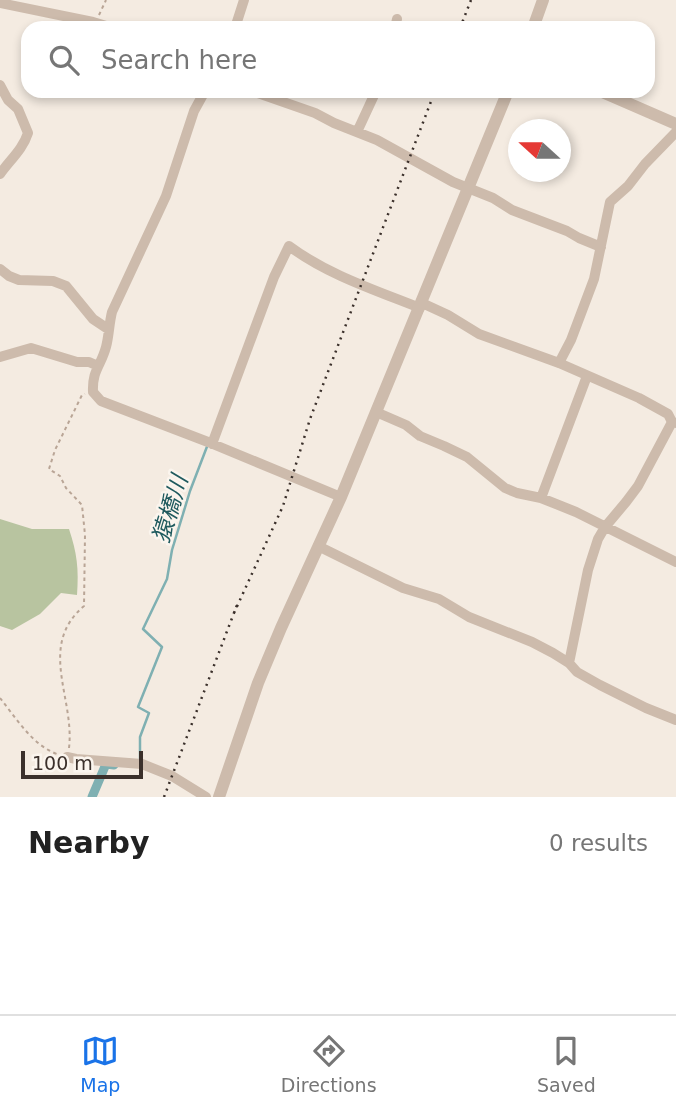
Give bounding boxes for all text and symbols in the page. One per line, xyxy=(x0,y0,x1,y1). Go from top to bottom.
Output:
search box xyxy=(21,21,655,98)
icon: search xyxy=(45,41,83,79)
text: Search here xyxy=(101,45,257,75)
north arrow xyxy=(508,119,571,182)
water label: 猿橋川 xyxy=(147,469,193,546)
scale bar xyxy=(21,748,144,780)
text: 100 m xyxy=(32,752,93,774)
text: Nearby xyxy=(28,825,150,860)
text: 0 results xyxy=(549,830,648,856)
tab: Map xyxy=(80,1032,120,1096)
tab: Directions xyxy=(281,1032,377,1096)
tab: Saved xyxy=(537,1032,596,1096)

